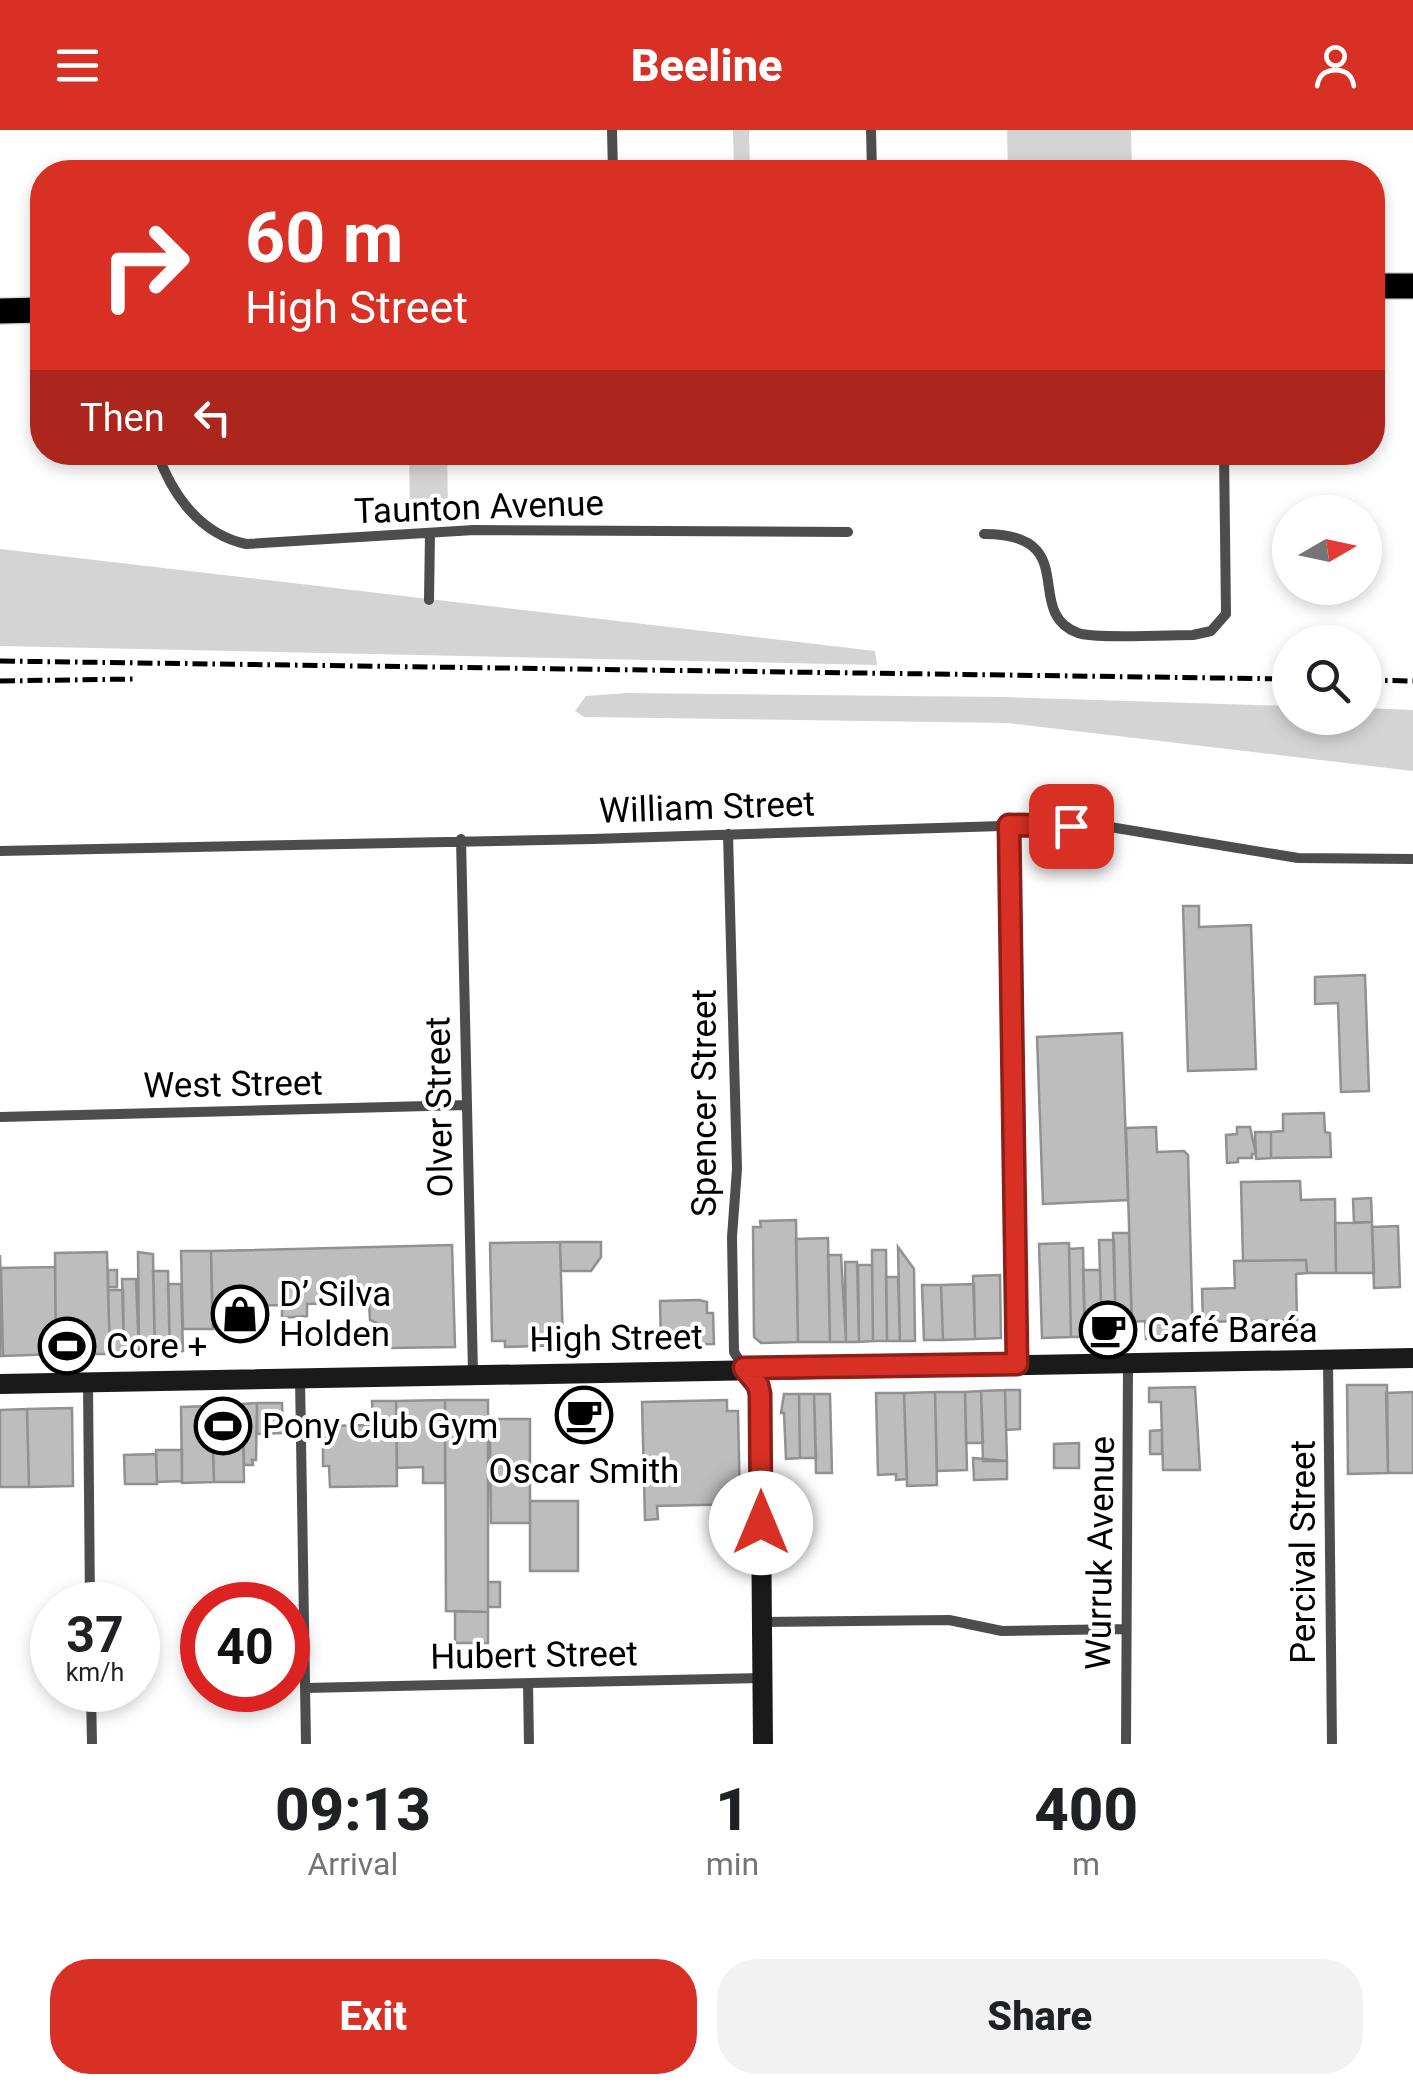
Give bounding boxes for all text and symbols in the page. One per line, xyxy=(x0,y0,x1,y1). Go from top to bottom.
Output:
icon: menu xyxy=(50,38,105,93)
icon: person xyxy=(1308,38,1363,93)
text: Beeline xyxy=(631,39,782,92)
text: 60 m xyxy=(245,197,403,279)
icon: right xyxy=(80,200,210,330)
text: High Street xyxy=(245,281,468,334)
icon: left xyxy=(185,390,240,445)
text: Then xyxy=(80,396,165,440)
street label: Taunton Avenue xyxy=(353,483,605,532)
north arrow xyxy=(1272,495,1382,605)
map controls xyxy=(1272,495,1382,735)
button: search xyxy=(1272,625,1382,735)
street label: William Street xyxy=(598,783,816,832)
pin xyxy=(1029,784,1114,869)
icon: arrive xyxy=(1044,799,1099,854)
street label: Spencer Street xyxy=(684,989,725,1217)
street label: Olver Street xyxy=(417,1016,462,1198)
street label: West Street xyxy=(143,1062,323,1107)
place label: D’ Silva Holden xyxy=(279,1274,391,1355)
shop icon: D’ Silva Holden xyxy=(210,1284,270,1344)
cafe icon: Café Baréa xyxy=(1078,1300,1138,1360)
place label: Café Baréa xyxy=(1147,1310,1318,1351)
sports icon: Core + xyxy=(37,1316,97,1376)
street label: High Street xyxy=(529,1316,703,1361)
place label: Core + xyxy=(106,1326,207,1367)
cafe icon: Oscar Smith xyxy=(554,1385,614,1445)
sports icon: Pony Club Gym xyxy=(193,1396,253,1456)
place label: Pony Club Gym xyxy=(262,1406,498,1447)
street label: Wurruk Avenue xyxy=(1078,1436,1123,1670)
street label: Percival Street xyxy=(1283,1440,1324,1664)
place label: Oscar Smith xyxy=(489,1451,679,1492)
position arrow xyxy=(709,1471,813,1575)
speed limit sign: 40 xyxy=(180,1582,310,1712)
text: 37 xyxy=(66,1606,124,1664)
street label: Hubert Street xyxy=(430,1633,638,1678)
text: km/h xyxy=(66,1658,124,1687)
text: 09:13 xyxy=(275,1774,431,1845)
text: 1 xyxy=(715,1774,750,1845)
text: 400 xyxy=(1034,1774,1138,1845)
text: Arrival xyxy=(307,1845,398,1883)
text: min xyxy=(706,1845,759,1883)
text: m xyxy=(1072,1845,1100,1883)
button: Exit xyxy=(50,1959,697,2074)
button: Share xyxy=(717,1959,1363,2074)

